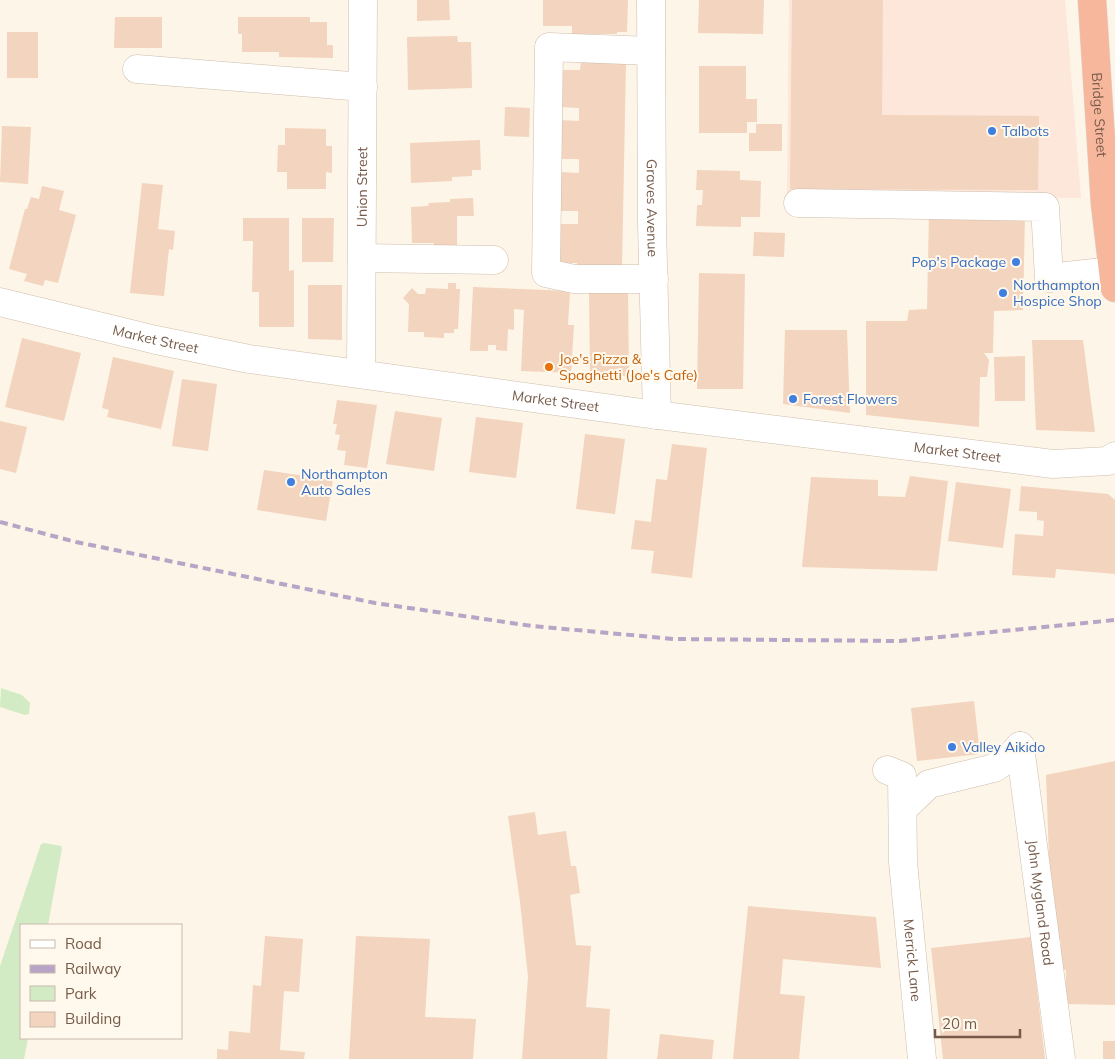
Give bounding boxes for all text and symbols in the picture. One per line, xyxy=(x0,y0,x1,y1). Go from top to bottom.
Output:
street label: Bridge Street xyxy=(1088,72,1111,158)
place label: Talbots xyxy=(1002,122,1049,140)
marker: Talbots xyxy=(986,125,998,137)
street label: Union Street xyxy=(353,147,371,227)
street label: Graves Avenue xyxy=(643,159,662,257)
place label: Pop's Package xyxy=(911,253,1006,271)
marker: Pop's Package xyxy=(1010,256,1022,268)
place label: Northampton Hospice Shop xyxy=(1013,276,1102,310)
marker: Northampton Hospice Shop xyxy=(997,287,1009,299)
street label: Market Street xyxy=(111,321,200,357)
place label: Joe's Pizza & Spaghetti (Joe's Cafe) xyxy=(559,350,698,384)
marker: Joe's Pizza & Spaghetti (Joe's Cafe) xyxy=(543,361,555,373)
street label: Market Street xyxy=(511,386,600,416)
place label: Forest Flowers xyxy=(803,390,897,408)
marker: Forest Flowers xyxy=(787,393,799,405)
street label: Market Street xyxy=(913,438,1002,466)
place label: Northampton Auto Sales xyxy=(301,465,388,499)
marker: Northampton Auto Sales xyxy=(285,476,297,488)
place label: Valley Aikido xyxy=(962,738,1045,756)
marker: Valley Aikido xyxy=(946,741,958,753)
street label: John Mygland Road xyxy=(1023,839,1058,967)
street label: Merrick Lane xyxy=(900,918,925,1002)
legend xyxy=(20,924,182,1039)
text: Road xyxy=(65,934,102,953)
text: Railway xyxy=(65,959,121,978)
text: Park xyxy=(65,984,97,1003)
scale bar xyxy=(935,1006,1020,1038)
text: Building xyxy=(65,1009,121,1028)
text: 20 m xyxy=(942,1014,977,1033)

